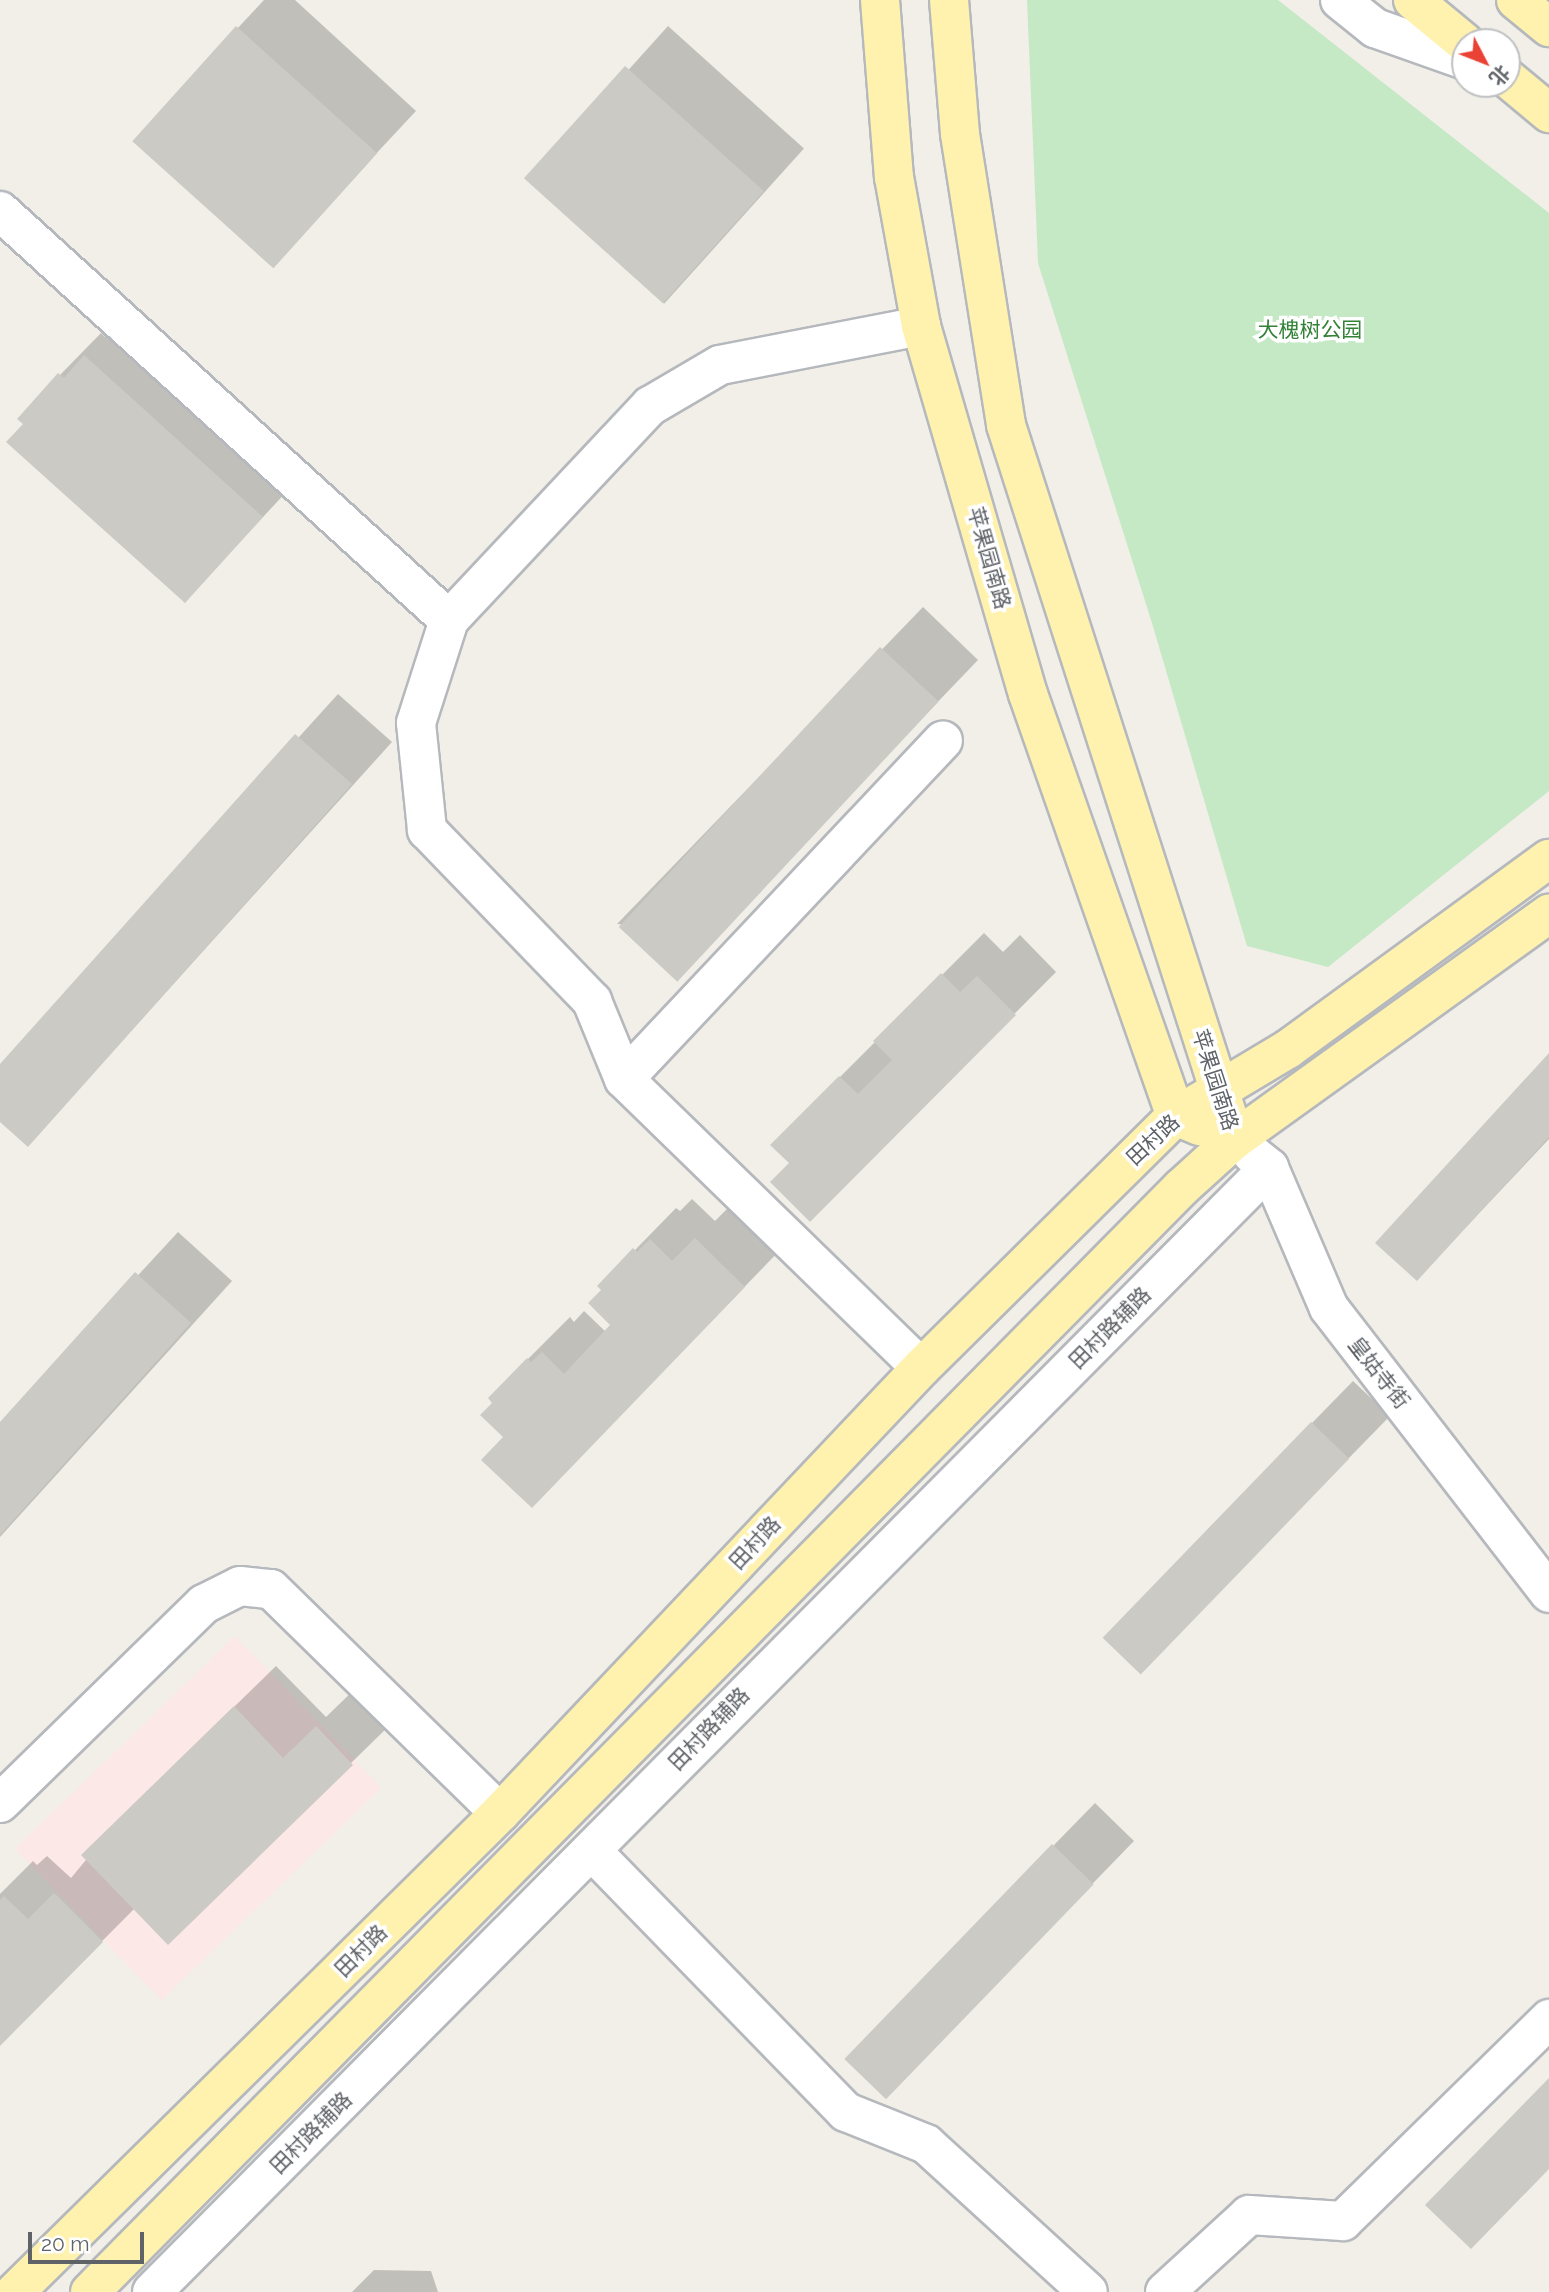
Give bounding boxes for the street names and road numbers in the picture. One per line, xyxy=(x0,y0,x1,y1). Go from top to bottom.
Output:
street label: 苹果园南路 xyxy=(962,504,1016,612)
street label: 苹果园南路 xyxy=(1187,1026,1243,1134)
street label: 田村路 xyxy=(1121,1109,1185,1171)
street label: 田村路辅路 xyxy=(1064,1282,1156,1374)
street label: 皇姑寺街 xyxy=(1343,1332,1415,1414)
street label: 田村路 xyxy=(724,1511,786,1575)
street label: 田村路辅路 xyxy=(663,1682,755,1776)
street label: 田村路 xyxy=(330,1920,392,1982)
street label: 田村路辅路 xyxy=(265,2087,357,2179)

